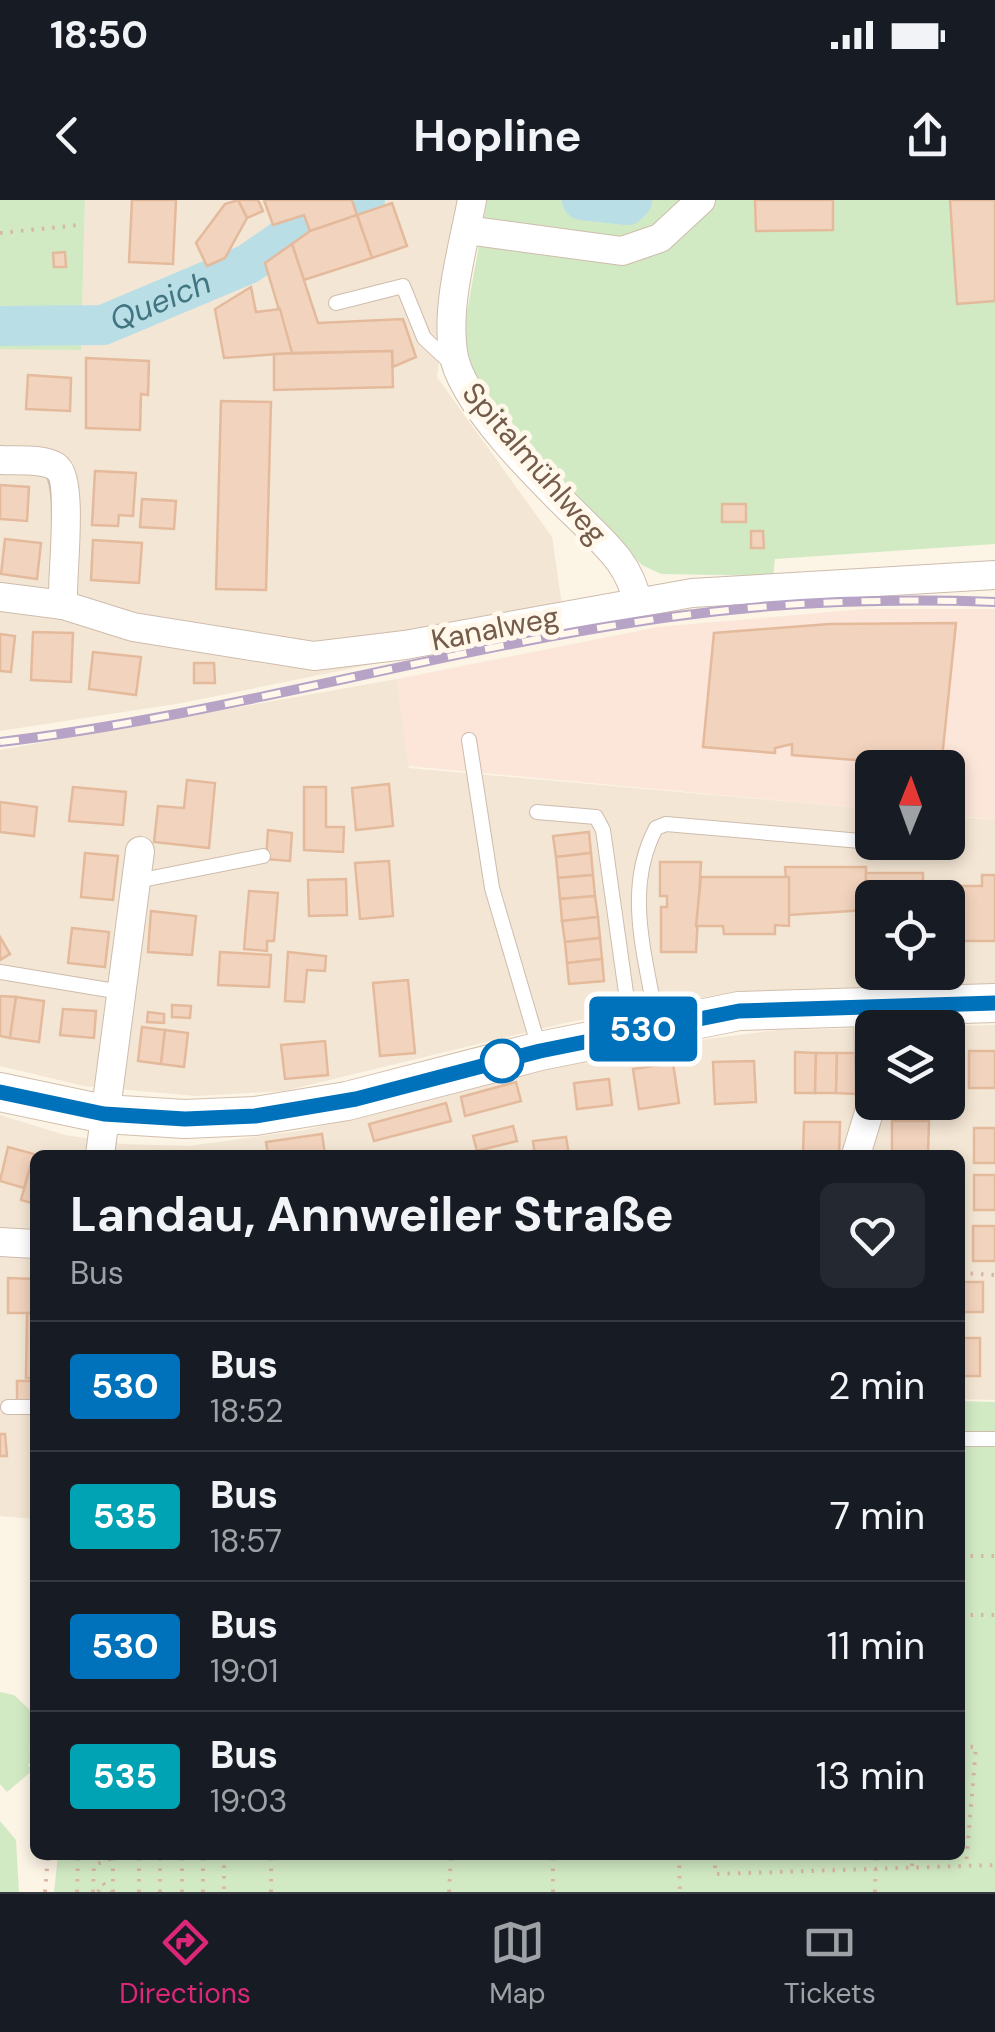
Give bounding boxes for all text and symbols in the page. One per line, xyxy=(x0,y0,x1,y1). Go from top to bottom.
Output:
text: 18:50 xyxy=(50,10,148,60)
text: Hopline xyxy=(413,106,582,165)
icon: back xyxy=(40,108,95,163)
icon: share xyxy=(900,108,955,163)
water label: Queich xyxy=(103,261,217,341)
street label: Spitalmühlweg xyxy=(454,374,616,552)
street label: Kanalweg xyxy=(428,597,562,659)
north arrow xyxy=(855,750,965,860)
map controls xyxy=(855,750,965,1120)
button: locate xyxy=(855,880,965,990)
line badge: 530 xyxy=(586,996,700,1062)
text: 530 xyxy=(609,1006,677,1052)
button: layers xyxy=(855,1010,965,1120)
unlabelled marker xyxy=(481,1040,523,1082)
text: Landau, Annweiler Straße xyxy=(70,1183,674,1246)
button: heart xyxy=(820,1183,925,1288)
text: Bus xyxy=(70,1252,124,1294)
text: Bus xyxy=(210,1340,278,1390)
text: 2 min xyxy=(828,1361,925,1411)
text: 530 xyxy=(91,1363,159,1409)
text: 18:52 xyxy=(210,1390,283,1432)
text: Bus xyxy=(210,1470,278,1520)
text: 7 min xyxy=(830,1491,925,1541)
text: 535 xyxy=(93,1493,157,1539)
text: 18:57 xyxy=(210,1520,282,1562)
text: Bus xyxy=(210,1600,278,1650)
text: 11 min xyxy=(826,1621,925,1671)
text: 530 xyxy=(91,1623,159,1669)
text: 19:01 xyxy=(210,1650,278,1692)
text: Bus xyxy=(210,1730,278,1780)
text: 13 min xyxy=(816,1751,925,1801)
text: 535 xyxy=(93,1753,157,1799)
text: 19:03 xyxy=(210,1780,287,1822)
tab: Directions xyxy=(119,1915,251,2012)
tab: Map xyxy=(489,1915,546,2012)
tab: Tickets xyxy=(784,1915,876,2012)

